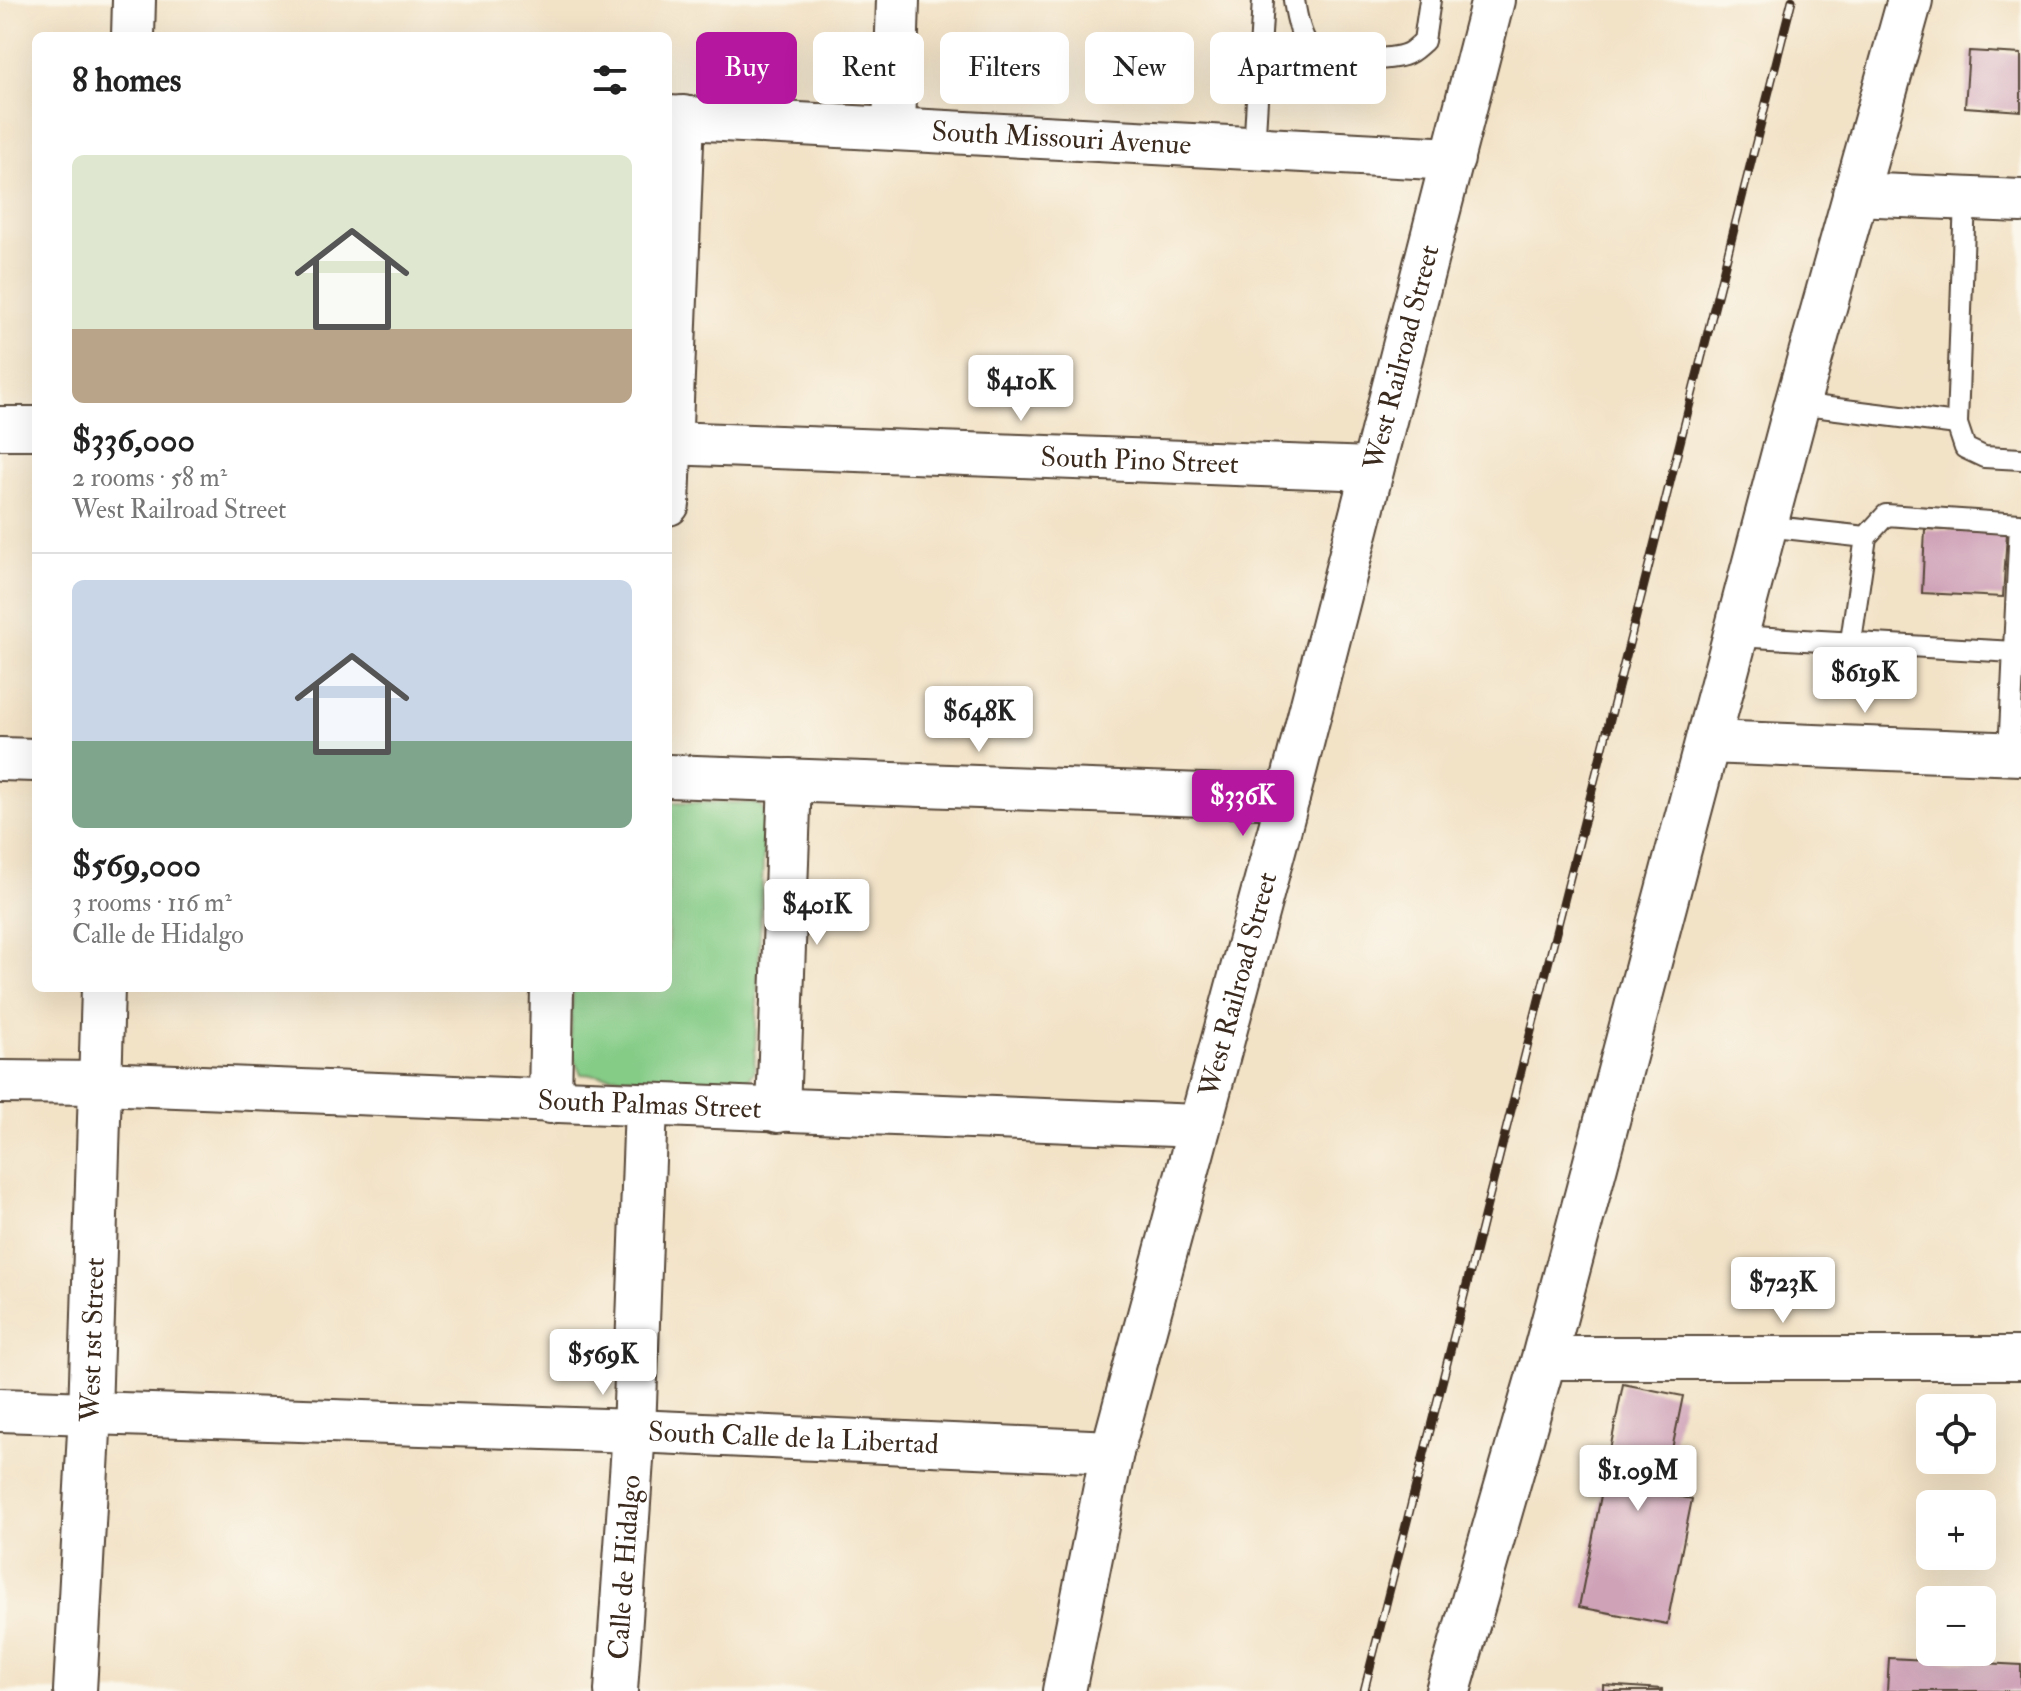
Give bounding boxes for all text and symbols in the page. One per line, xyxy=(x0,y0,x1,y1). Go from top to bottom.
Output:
chip: Buy xyxy=(696,32,797,104)
chip: Rent xyxy=(813,32,924,104)
chip: Filters xyxy=(940,32,1069,104)
chip: New xyxy=(1085,32,1194,104)
chip: Apartment xyxy=(1210,32,1386,104)
icon: filters xyxy=(588,58,632,102)
text: 8 homes xyxy=(72,59,181,102)
street label: South Missouri Avenue xyxy=(931,114,1192,162)
icon: home xyxy=(280,207,424,351)
street label: West Railroad Street xyxy=(1355,241,1447,475)
pin: $410K xyxy=(965,355,1077,423)
text: $410K xyxy=(986,365,1056,397)
text: $336,000 xyxy=(72,419,195,462)
street label: South Pino Street xyxy=(1040,439,1239,482)
text: 2 rooms · 58 m² xyxy=(72,462,227,494)
text: West Railroad Street xyxy=(72,494,286,526)
icon: home xyxy=(280,632,424,776)
pin: $619K xyxy=(1809,647,1921,715)
text: $619K xyxy=(1831,657,1899,689)
pin: $648K xyxy=(923,686,1035,754)
text: $648K xyxy=(943,696,1015,728)
pin: $336K xyxy=(1187,770,1299,838)
text: $336K xyxy=(1210,780,1276,812)
text: $569,000 xyxy=(72,844,201,887)
street label: West Railroad Street xyxy=(1191,868,1285,1101)
pin: $401K xyxy=(761,879,873,947)
text: 3 rooms · 116 m² xyxy=(72,887,232,919)
text: $401K xyxy=(782,889,852,921)
text: Calle de Hidalgo xyxy=(72,919,244,951)
street label: South Palmas Street xyxy=(537,1083,762,1126)
street label: West 1st Street xyxy=(72,1257,112,1423)
pin: $723K xyxy=(1727,1257,1839,1325)
text: $723K xyxy=(1749,1267,1817,1299)
pin: $569K xyxy=(547,1329,659,1397)
text: $569K xyxy=(568,1339,638,1371)
map controls xyxy=(1916,1394,1996,1666)
button: locate xyxy=(1916,1394,1996,1474)
street label: South Calle de la Libertad xyxy=(647,1414,940,1462)
pin: $1.09M xyxy=(1573,1445,1703,1513)
text: $1.09M xyxy=(1598,1455,1678,1487)
street label: Calle de Hidalgo xyxy=(601,1474,648,1661)
button: + xyxy=(1916,1490,1996,1570)
button: − xyxy=(1916,1586,1996,1666)

